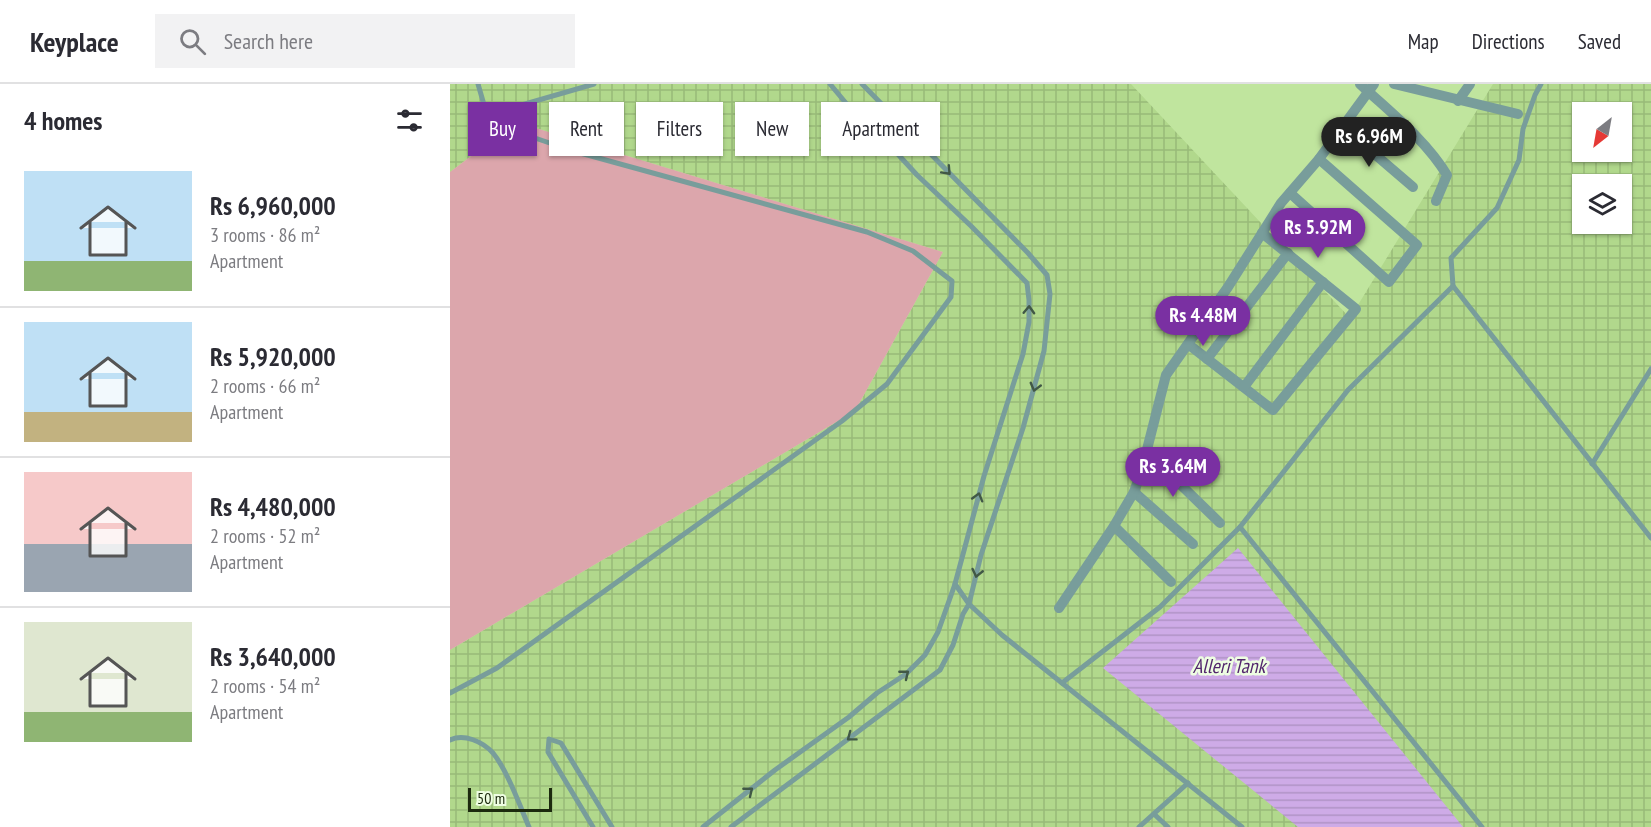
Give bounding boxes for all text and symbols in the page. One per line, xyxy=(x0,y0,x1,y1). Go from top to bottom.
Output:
search box xyxy=(155,14,575,68)
text: Keyplace xyxy=(30,23,119,60)
icon: search xyxy=(176,25,209,58)
text: Search here xyxy=(224,27,313,55)
text: Map xyxy=(1408,28,1439,55)
text: Directions xyxy=(1472,28,1545,55)
text: Saved xyxy=(1578,28,1621,55)
chip: Buy xyxy=(468,102,537,156)
chip: Rent xyxy=(549,102,624,156)
chip: Filters xyxy=(636,102,723,156)
chip: New xyxy=(735,102,809,156)
chip: Apartment xyxy=(821,102,940,156)
north arrow xyxy=(1572,102,1632,162)
map controls xyxy=(1572,102,1632,234)
text: 4 homes xyxy=(24,104,102,137)
icon: filters xyxy=(393,104,426,137)
pin: Rs 6.96M xyxy=(1307,117,1431,168)
text: Rs 6.96M xyxy=(1335,123,1403,149)
one-way arrow xyxy=(940,164,951,175)
button: layers xyxy=(1572,174,1632,234)
text: Rs 6,960,000 xyxy=(210,189,336,222)
icon: home xyxy=(72,195,144,267)
pin: Rs 5.92M xyxy=(1256,208,1380,259)
text: Rs 5.92M xyxy=(1284,214,1352,240)
text: 3 rooms · 86 m² xyxy=(210,222,320,248)
text: Apartment xyxy=(210,248,283,274)
pin: Rs 4.48M xyxy=(1141,296,1265,347)
text: Rs 4.48M xyxy=(1169,302,1237,328)
one-way arrow xyxy=(1023,305,1035,314)
text: Rs 5,920,000 xyxy=(210,340,336,373)
icon: home xyxy=(72,346,144,418)
text: 2 rooms · 66 m² xyxy=(210,373,320,399)
one-way arrow xyxy=(1029,382,1042,392)
text: Apartment xyxy=(210,399,283,425)
pin: Rs 3.64M xyxy=(1111,447,1235,498)
text: Rs 3.64M xyxy=(1139,453,1207,479)
text: Rs 4,480,000 xyxy=(210,490,336,523)
one-way arrow xyxy=(971,492,983,503)
icon: home xyxy=(72,496,144,568)
text: 2 rooms · 52 m² xyxy=(210,523,320,549)
text: Apartment xyxy=(210,549,283,575)
one-way arrow xyxy=(971,568,984,578)
text: Rs 3,640,000 xyxy=(210,640,336,673)
icon: home xyxy=(72,646,144,718)
water label: Alleri Tank xyxy=(1193,653,1267,679)
one-way arrow xyxy=(898,670,909,681)
text: 2 rooms · 54 m² xyxy=(210,673,320,699)
text: Apartment xyxy=(210,699,283,725)
one-way arrow xyxy=(847,730,858,741)
scale bar xyxy=(468,785,552,812)
one-way arrow xyxy=(742,787,753,798)
text: 50 m xyxy=(477,788,505,808)

